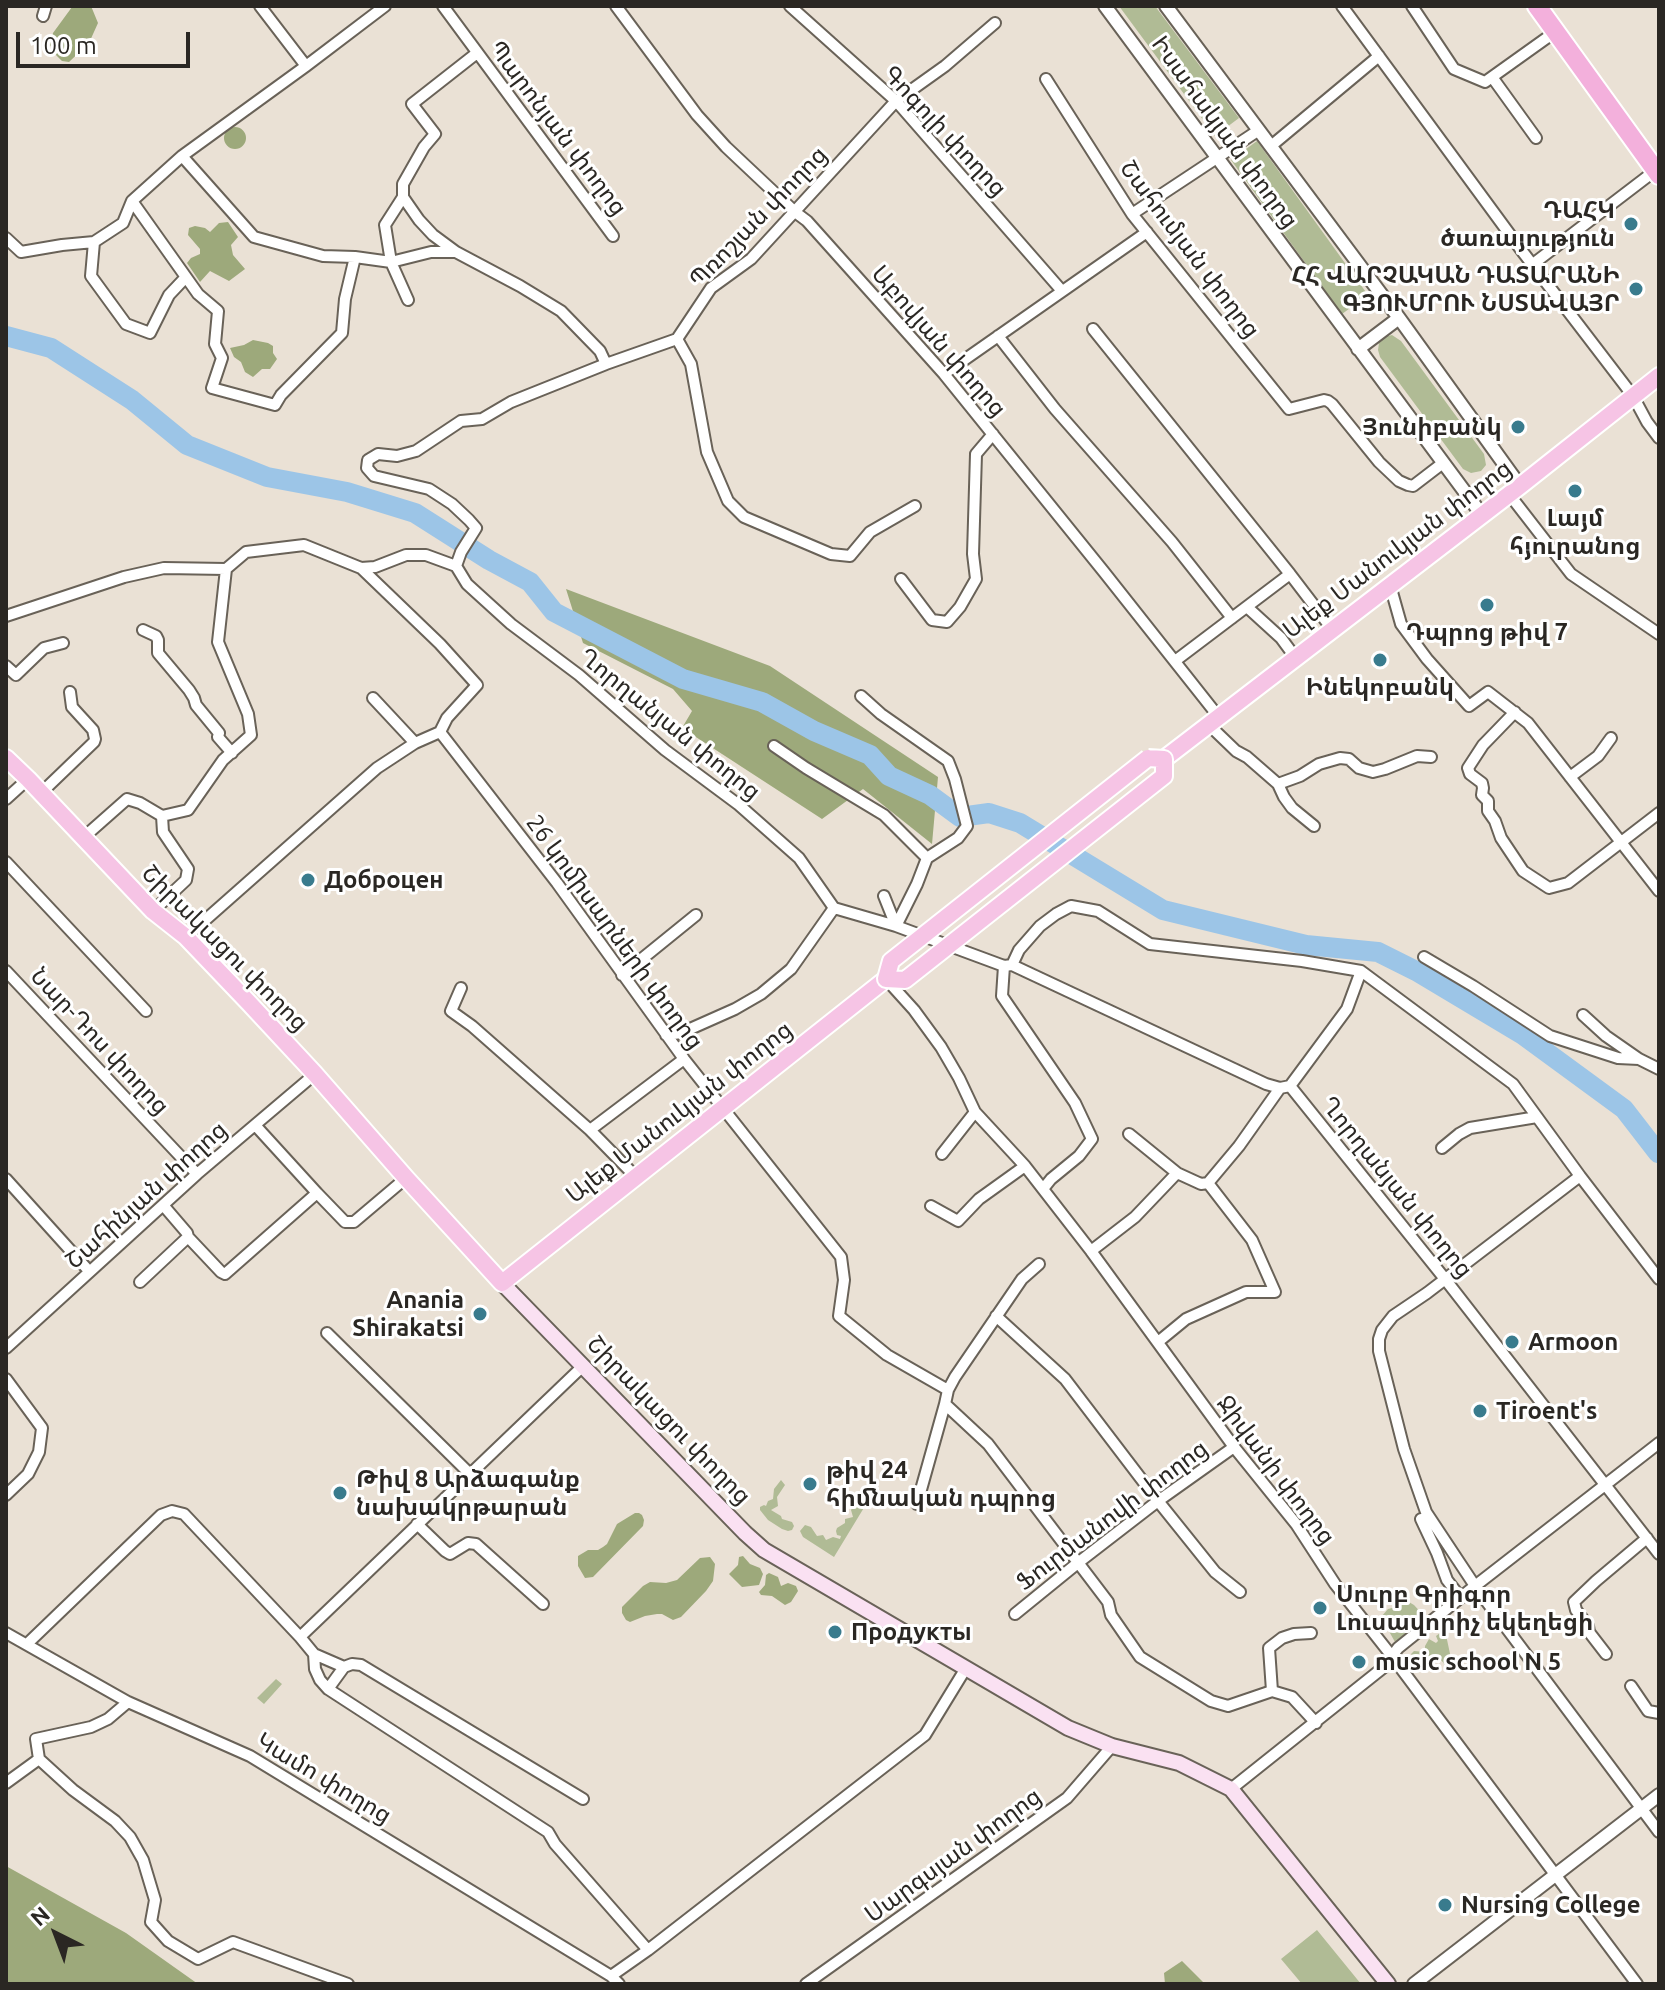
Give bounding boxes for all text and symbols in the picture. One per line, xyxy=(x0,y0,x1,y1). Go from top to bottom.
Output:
scale bar xyxy=(20,16,194,66)
street label: Իսահակյան փողոց xyxy=(1146,30,1304,234)
text: 100 m xyxy=(30,32,97,59)
street label: Պարոնյան փողոց xyxy=(483,35,633,221)
street label: Գոգոլի փողոց xyxy=(877,60,1013,202)
street label: Պռոշյան փողոց xyxy=(683,140,833,294)
street label: Շահումյան փողոց xyxy=(1114,155,1266,343)
place label: ԴԱՀԿ ծառայություն xyxy=(1440,196,1615,252)
marker: ԴԱՀԿ ծառայություն xyxy=(1622,215,1640,233)
street label: Աբովյան փողոց xyxy=(865,259,1013,423)
place label: ՀՀ ՎԱՐՉԱԿԱՆ ԴԱՏԱՐԱՆԻ ԳՅՈՒՄՐՈՒ ՆՍՏԱՎԱՅՐ xyxy=(1291,261,1620,317)
marker: ՀՀ ՎԱՐՉԱԿԱՆ ԴԱՏԱՐԱՆԻ ԳՅՈՒՄՐՈՒ ՆՍՏԱՎԱՅՐ xyxy=(1627,280,1645,298)
place label: Յունիբանկ xyxy=(1362,413,1502,441)
marker: Յունիբանկ xyxy=(1509,418,1527,436)
street label: Ալեք Մանուկյան փողոց xyxy=(1277,454,1517,644)
marker: Լայմ հյուրանոց xyxy=(1566,482,1584,500)
place label: Լայմ հյուրանոց xyxy=(1510,504,1640,560)
marker: Դպրոց թիվ 7 xyxy=(1478,596,1496,614)
place label: Դպրոց թիվ 7 xyxy=(1406,618,1568,646)
street label: Ղորղանյան փողոց xyxy=(573,642,767,806)
marker: Ինեկոբանկ xyxy=(1371,651,1389,669)
place label: Ինեկոբանկ xyxy=(1306,673,1454,701)
street label: 26 կոմիսարների փողոց xyxy=(520,809,710,1055)
street label: Շիրակացու փողոց xyxy=(136,859,314,1037)
place label: Доброцен xyxy=(324,866,443,894)
marker: Доброцен xyxy=(299,871,317,889)
street label: Նար-Դոս փողոց xyxy=(25,962,175,1120)
street label: Ալեք Մանուկյան փողոց xyxy=(560,1015,798,1209)
street label: Ղորղանյան փողոց xyxy=(1315,1090,1479,1284)
street label: Շահինյան փողոց xyxy=(59,1115,233,1275)
place label: Anania Shirakatsi xyxy=(352,1286,464,1342)
marker: Anania Shirakatsi xyxy=(471,1305,489,1323)
place label: Armoon xyxy=(1528,1328,1618,1356)
street label: Շիրակացու փողոց xyxy=(581,1330,757,1510)
marker: Armoon xyxy=(1503,1333,1521,1351)
street label: Ջիվանի փողոց xyxy=(1210,1390,1342,1550)
place label: Tiroent's xyxy=(1496,1397,1597,1425)
marker: Tiroent's xyxy=(1471,1402,1489,1420)
street label: Ֆուրմանովի փողոց xyxy=(1011,1434,1213,1596)
place label: թիվ 24 հիմնական դպրոց xyxy=(826,1456,1056,1512)
place label: Թիվ 8 Արձագանք նախակրթարան xyxy=(356,1465,580,1521)
marker: թիվ 24 հիմնական դպրոց xyxy=(801,1475,819,1493)
marker: Թիվ 8 Արձագանք նախակրթարան xyxy=(331,1484,349,1502)
place label: Սուրբ Գրիգոր Լուսավորիչ եկեղեցի xyxy=(1336,1580,1593,1636)
marker: Սուրբ Գրիգոր Լուսավորիչ եկեղեցի xyxy=(1311,1599,1329,1617)
place label: Продукты xyxy=(851,1618,972,1646)
marker: Продукты xyxy=(826,1623,844,1641)
place label: music school N 5 xyxy=(1375,1648,1561,1676)
marker: music school N 5 xyxy=(1350,1653,1368,1671)
street label: Կամո փողոց xyxy=(251,1726,397,1830)
street label: Սարգսյան փողոց xyxy=(859,1781,1047,1929)
place label: Nursing College xyxy=(1461,1891,1641,1919)
north arrow xyxy=(16,1894,96,1974)
marker: Nursing College xyxy=(1436,1896,1454,1914)
text: N xyxy=(25,1901,54,1931)

